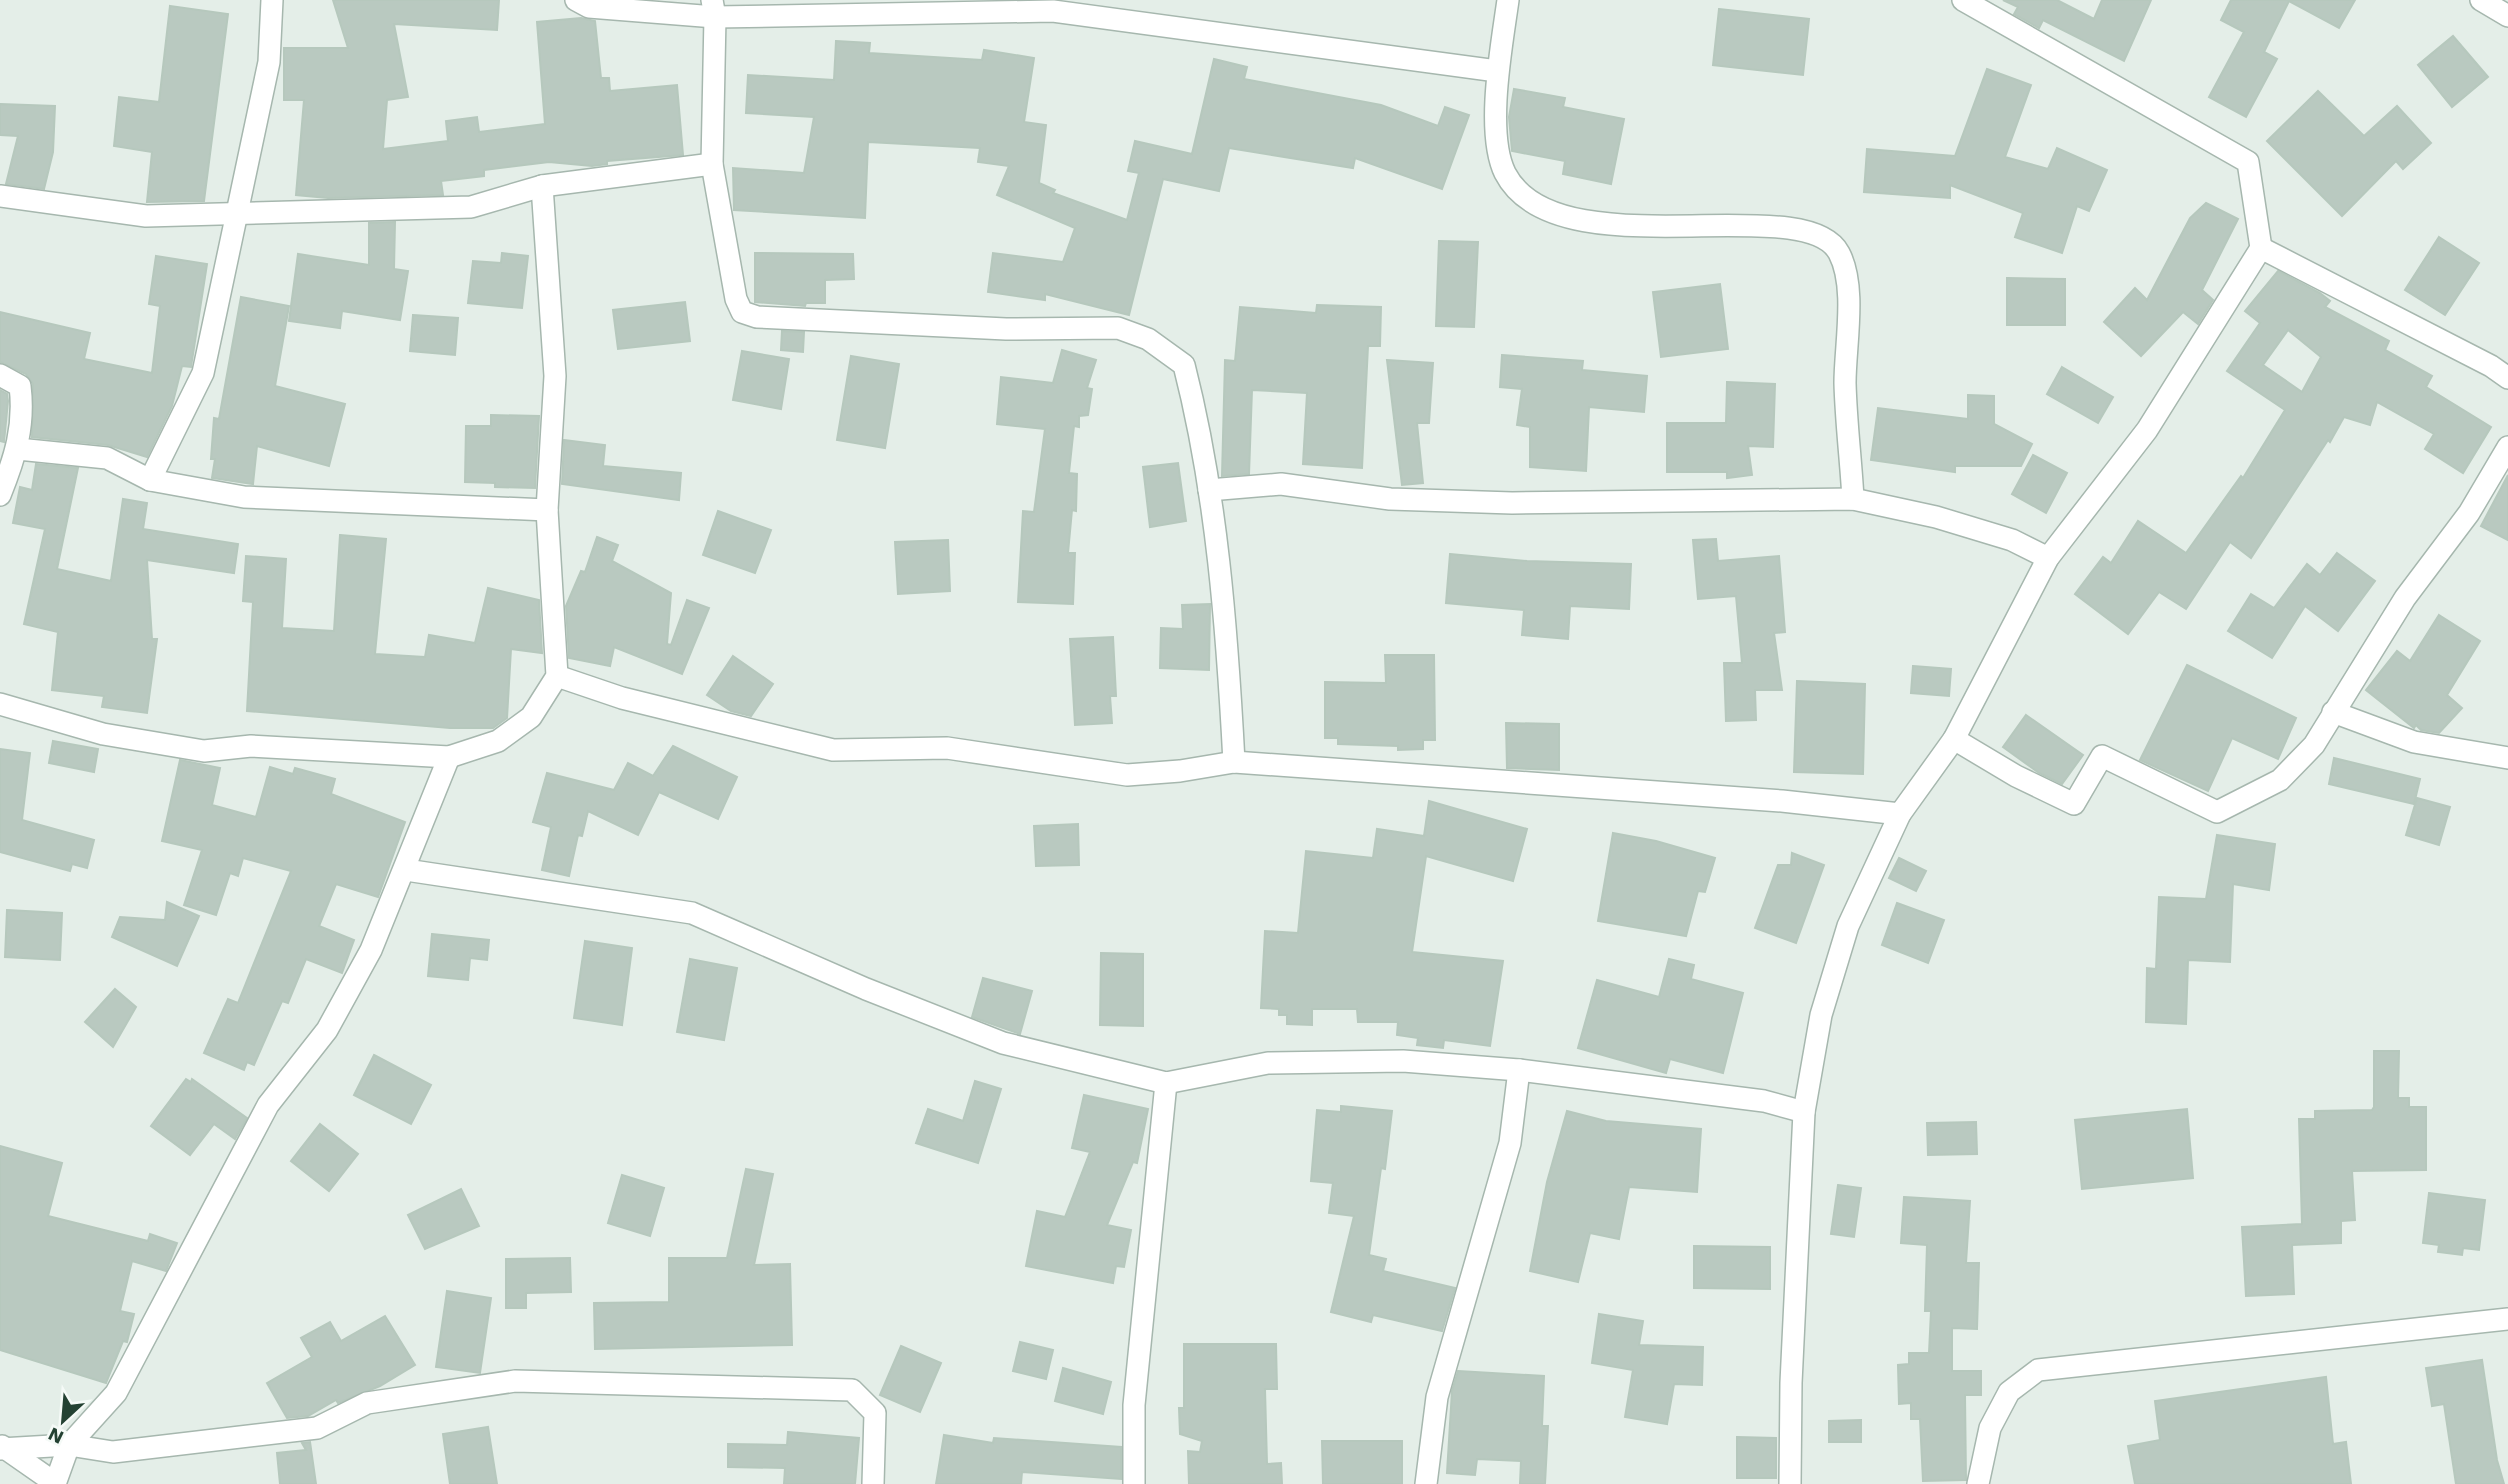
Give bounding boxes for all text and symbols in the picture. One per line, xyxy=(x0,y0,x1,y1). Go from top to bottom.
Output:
north arrow xyxy=(28,1386,98,1456)
text: N xyxy=(44,1422,67,1449)

